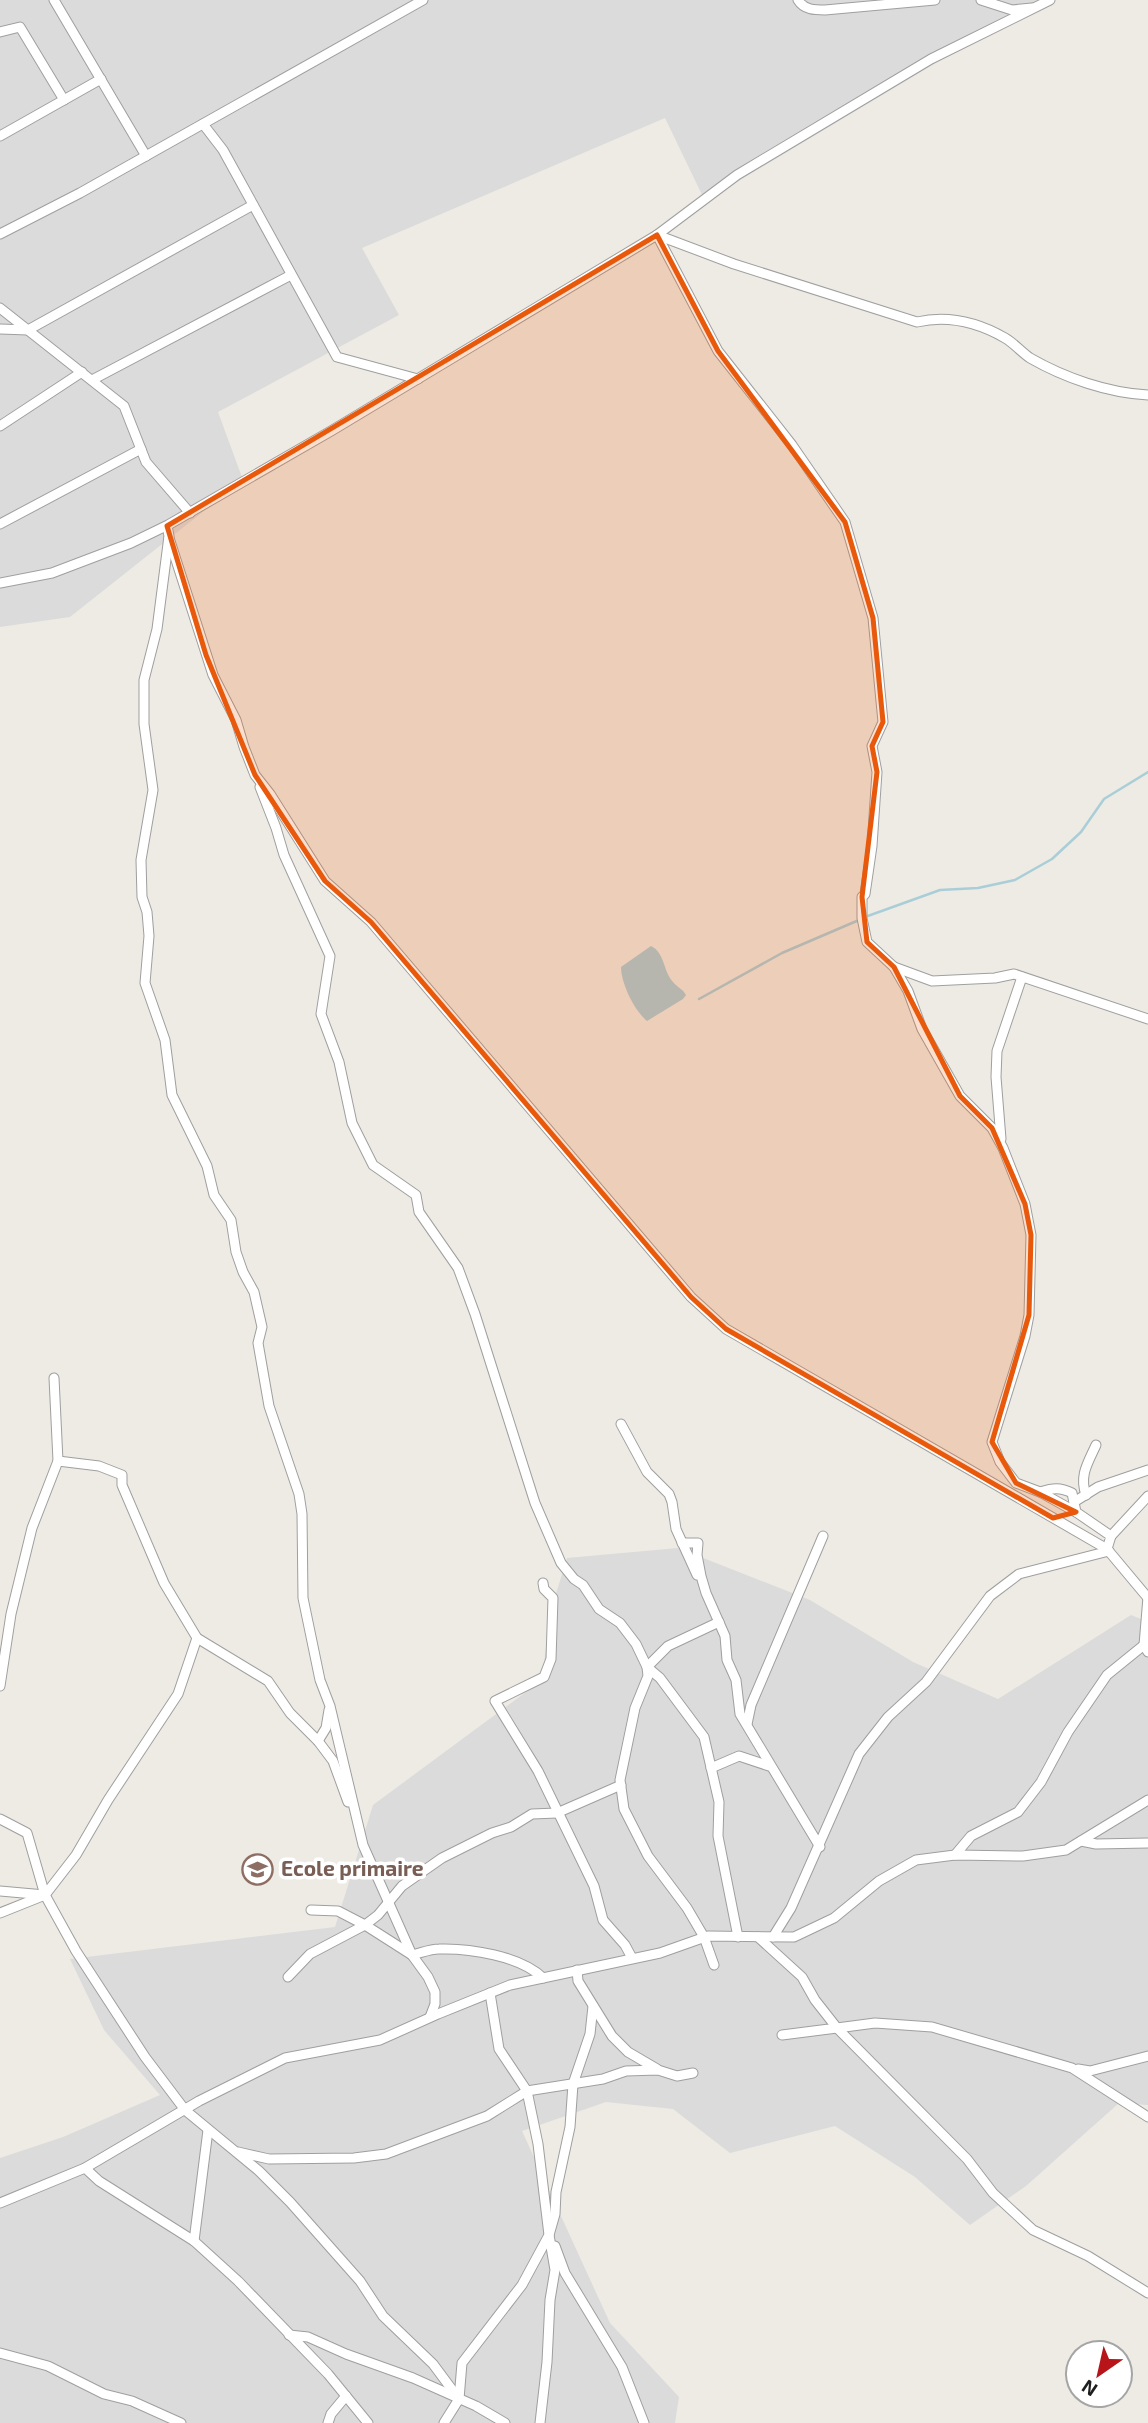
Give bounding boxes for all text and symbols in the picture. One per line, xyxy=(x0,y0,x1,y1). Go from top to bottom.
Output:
school or university icon: Ecole primaire xyxy=(241,1852,275,1886)
place label: Ecole primaire xyxy=(281,1855,424,1880)
north arrow xyxy=(1064,2339,1134,2409)
text: N xyxy=(1077,2375,1101,2402)

